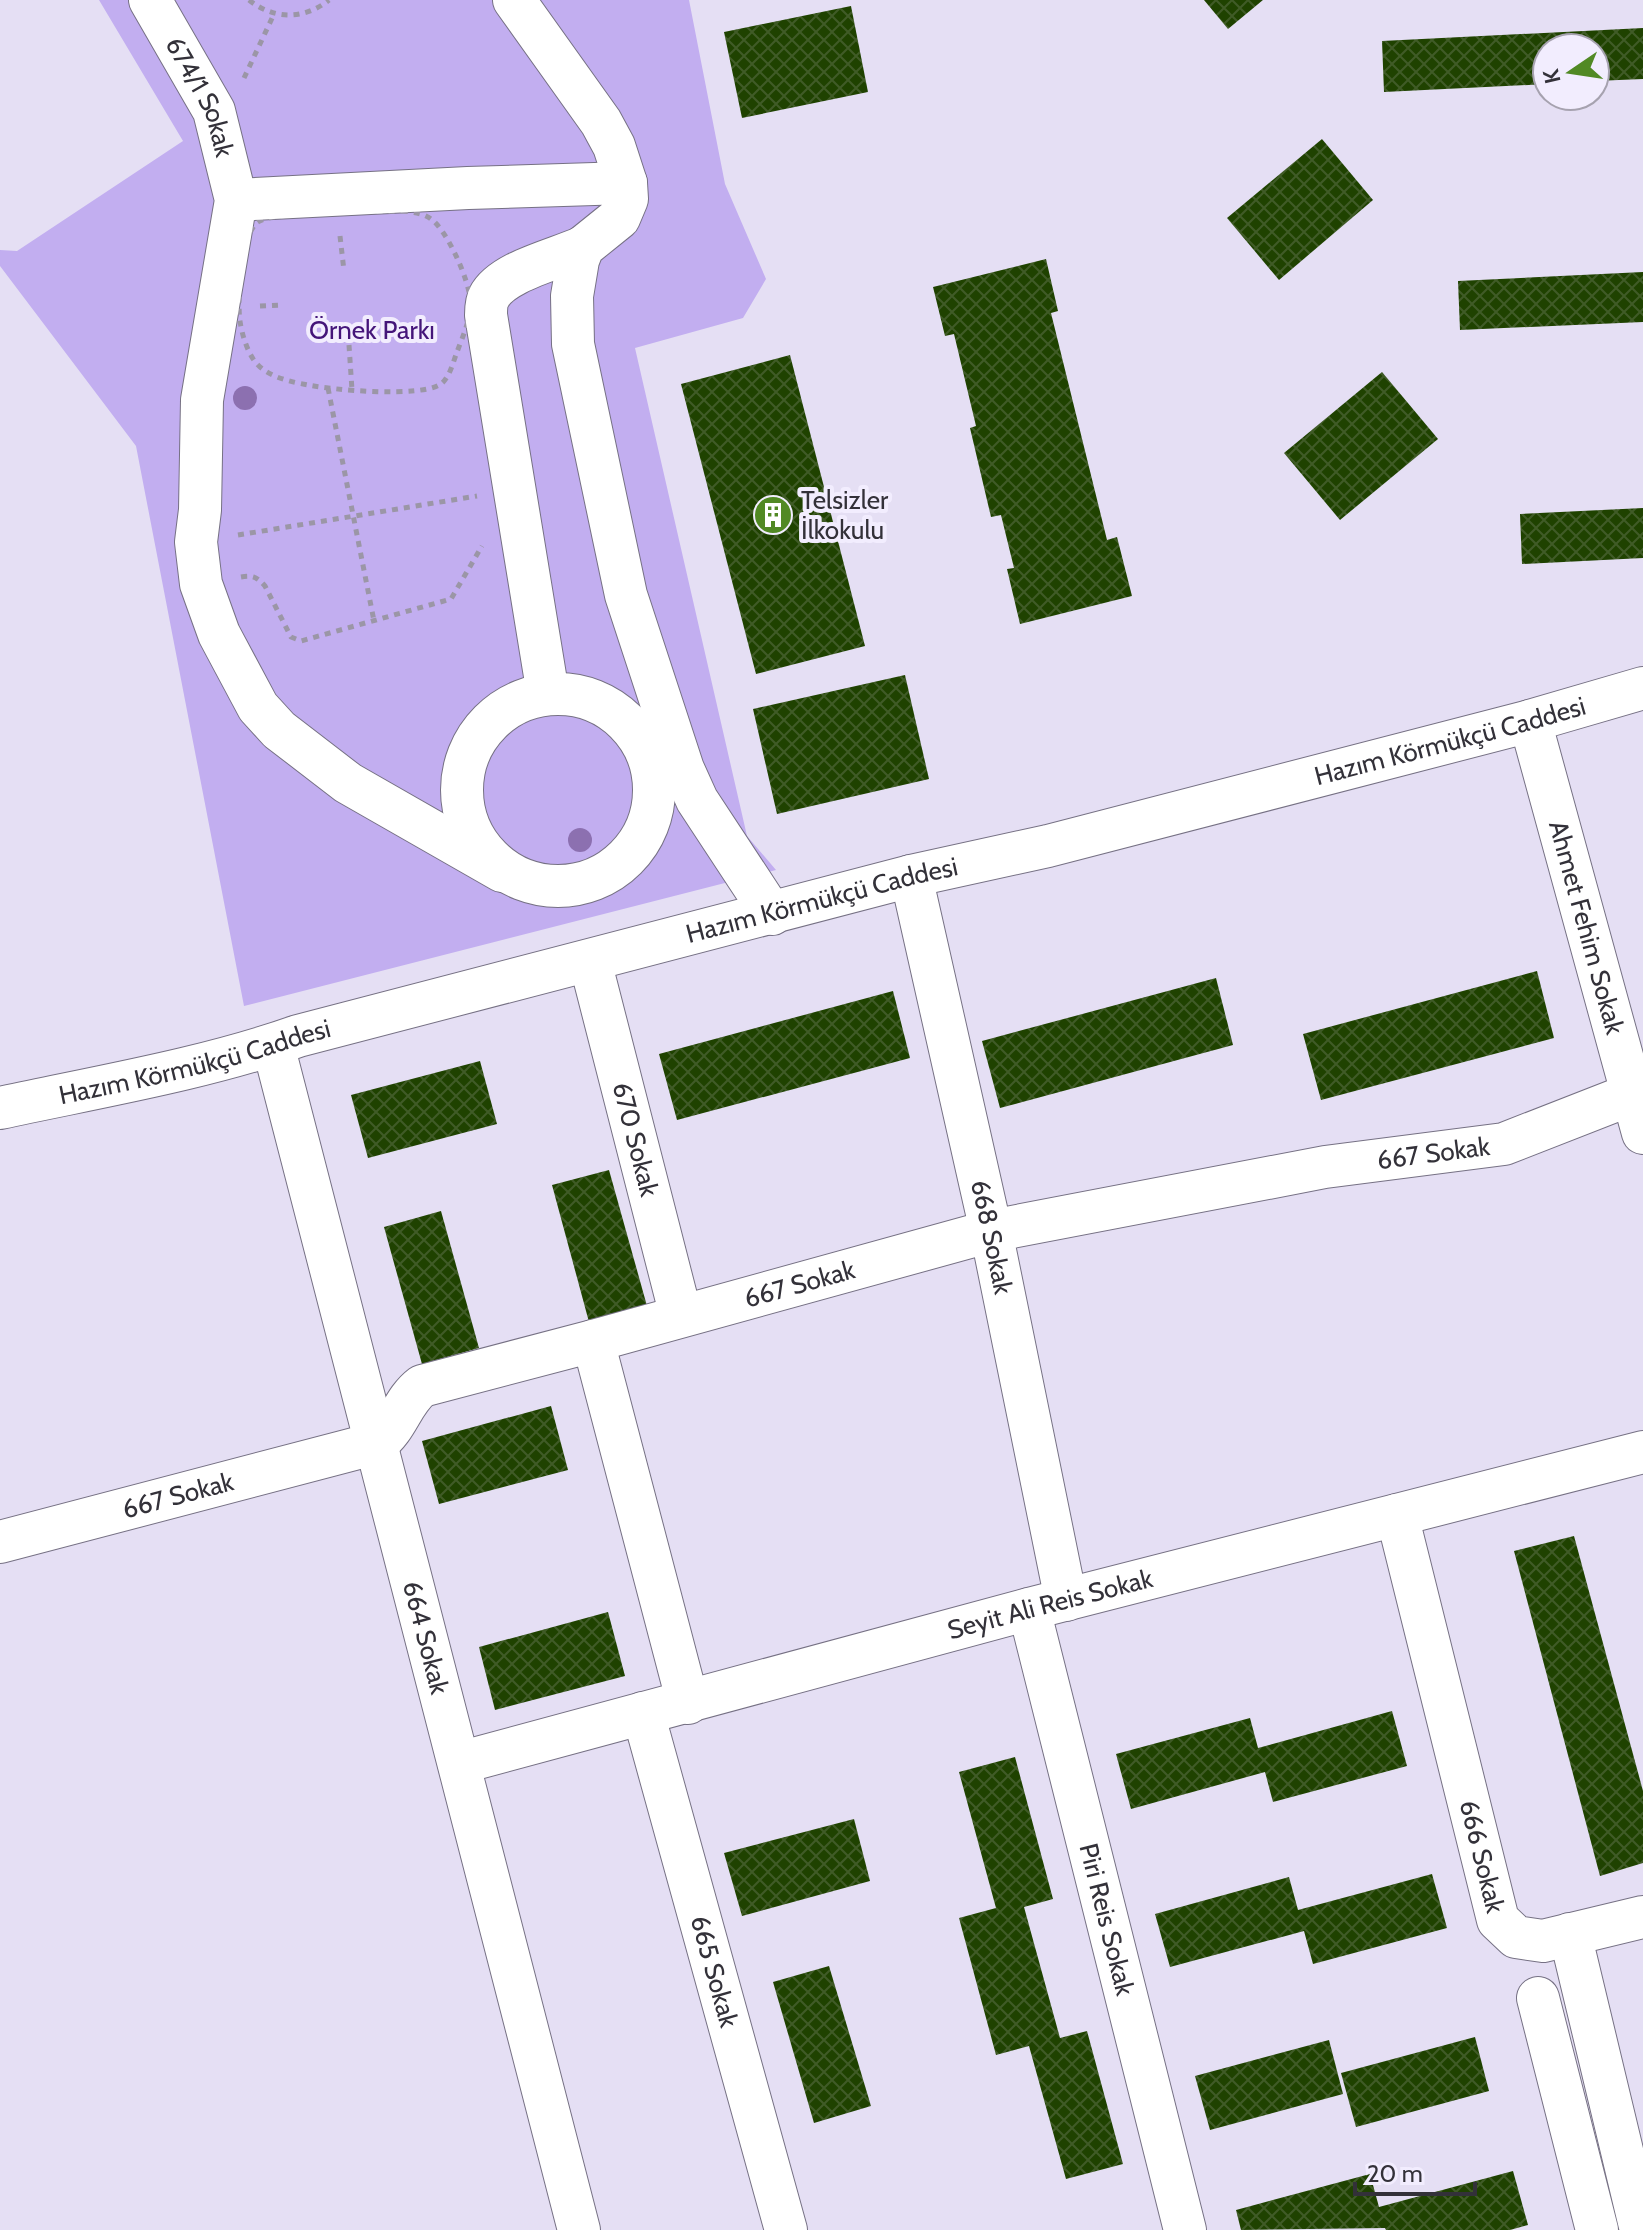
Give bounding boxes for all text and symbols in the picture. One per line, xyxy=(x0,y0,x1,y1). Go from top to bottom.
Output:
street label: 674/1 Sokak xyxy=(159,31,241,161)
north arrow xyxy=(1531,32,1611,112)
text: K xyxy=(1537,66,1567,86)
park label: Örnek Parkı xyxy=(309,314,435,346)
place label: Telsizler İlkokulu xyxy=(801,484,889,546)
building icon: Telsizler İlkokulu xyxy=(752,494,794,536)
street label: Hazım Körmükçü Caddesi xyxy=(1311,690,1589,792)
street label: Ahmet Fehim Sokak xyxy=(1542,817,1631,1038)
street label: Hazım Körmükçü Caddesi xyxy=(683,850,961,950)
street label: Hazım Körmükçü Caddesi xyxy=(56,1012,334,1111)
street label: 670 Sokak xyxy=(606,1079,666,1200)
street label: 667 Sokak xyxy=(1375,1130,1492,1176)
street label: 668 Sokak xyxy=(964,1177,1020,1298)
street label: 667 Sokak xyxy=(741,1253,859,1314)
street label: 667 Sokak xyxy=(119,1465,237,1525)
street label: Seyit Ali Reis Sokak xyxy=(944,1562,1156,1646)
street label: 664 Sokak xyxy=(396,1578,456,1698)
street label: 666 Sokak xyxy=(1453,1797,1512,1917)
street label: Piri Reis Sokak xyxy=(1072,1840,1142,1999)
street label: 665 Sokak xyxy=(684,1912,745,2031)
scale bar xyxy=(1355,2146,1475,2196)
text: 20 m xyxy=(1367,2159,1423,2188)

